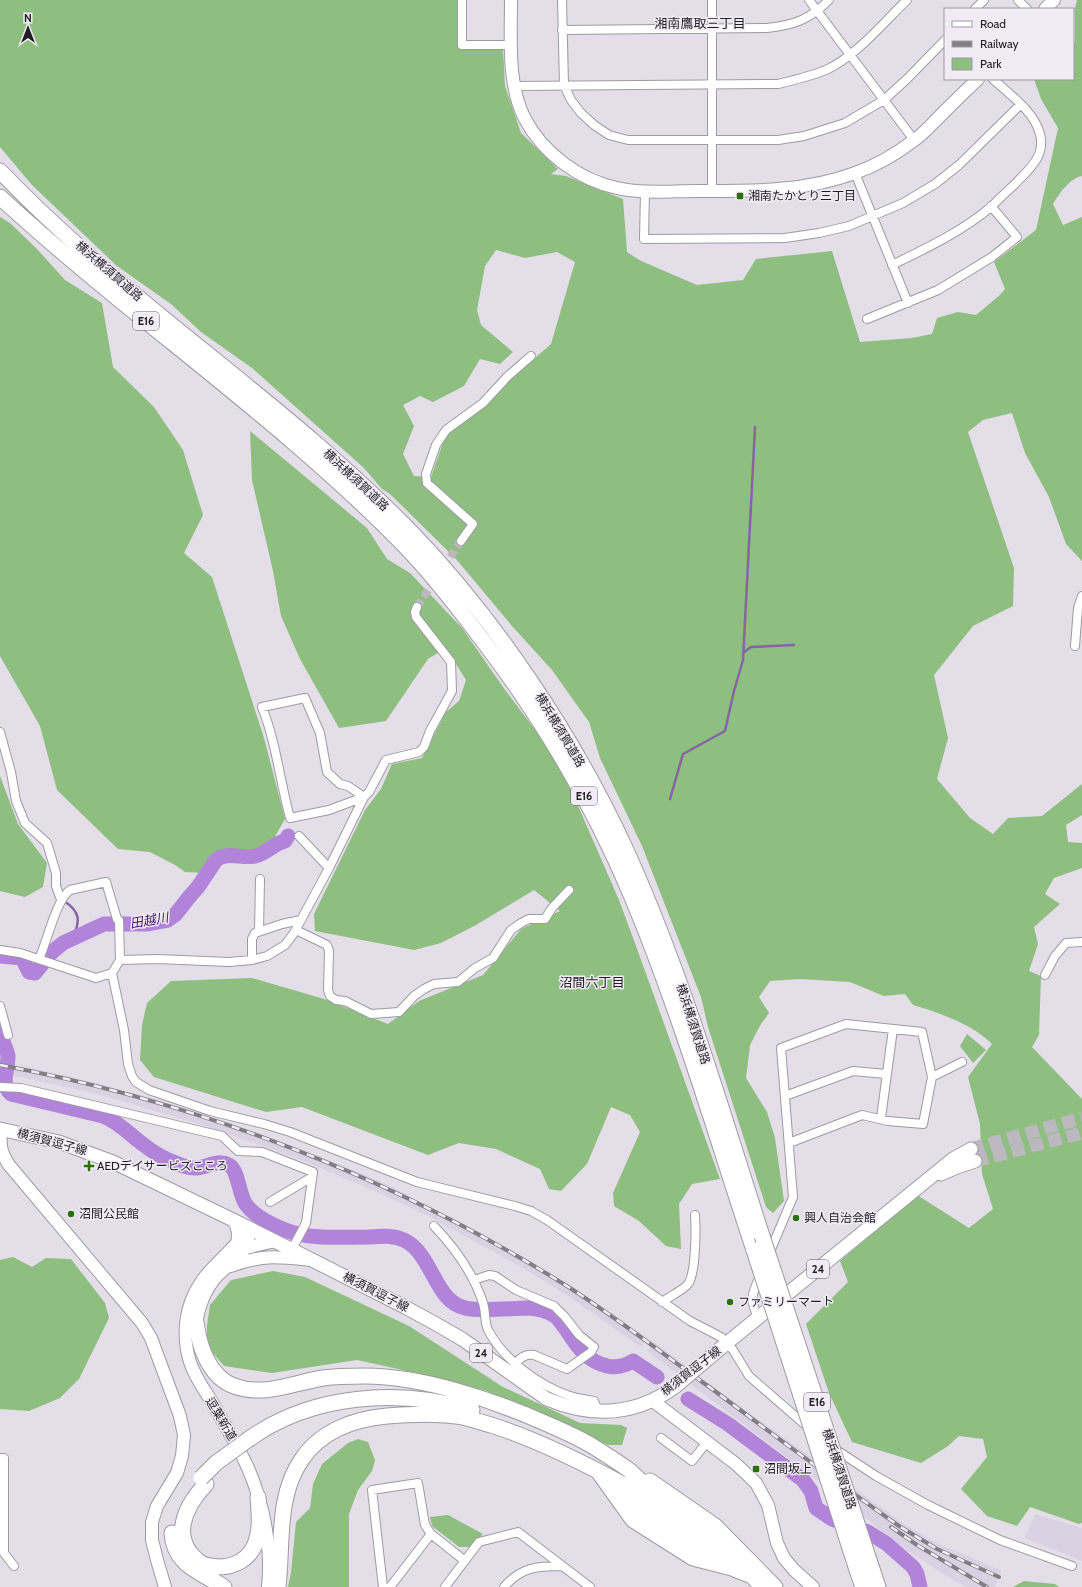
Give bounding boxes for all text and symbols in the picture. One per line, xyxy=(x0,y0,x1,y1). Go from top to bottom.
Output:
north arrow xyxy=(8,8,48,48)
legend xyxy=(944,8,1074,80)
text: N xyxy=(24,11,32,25)
district label: 湘南鷹取三丁目 xyxy=(654,15,746,31)
text: Road xyxy=(980,16,1006,31)
text: Railway xyxy=(980,36,1018,51)
text: Park xyxy=(980,56,1002,71)
place label: 湘南たかとり三丁目 xyxy=(748,188,856,203)
marker: 湘南たかとり三丁目 xyxy=(735,191,745,201)
street label: 横浜横須賀道路 xyxy=(73,237,146,304)
road number: E16 xyxy=(133,312,159,330)
street label: 横浜横須賀道路 xyxy=(321,445,392,514)
street label: 横浜横須賀道路 xyxy=(532,690,588,770)
road number: E16 xyxy=(571,787,597,805)
water label: 田越川 xyxy=(128,908,172,931)
district label: 沼間六丁目 xyxy=(559,974,625,990)
street label: 横浜横須賀道路 xyxy=(673,982,714,1066)
street label: 横須賀逗子線 xyxy=(15,1125,89,1158)
place label: AEDデイサービズこころ xyxy=(97,1158,228,1173)
marker: AEDデイサービズこころ xyxy=(84,1161,94,1171)
place label: 沼間公民館 xyxy=(79,1206,139,1221)
marker: 沼間公民館 xyxy=(66,1209,76,1219)
place label: 興人自治会館 xyxy=(804,1210,876,1225)
marker: 興人自治会館 xyxy=(791,1213,801,1223)
road number: 24 xyxy=(807,1260,829,1278)
street label: 横須賀逗子線 xyxy=(341,1269,412,1315)
place label: ファミリーマート xyxy=(738,1294,834,1309)
marker: ファミリーマート xyxy=(725,1297,735,1307)
street label: 横須賀逗子線 xyxy=(658,1343,724,1399)
road number: 24 xyxy=(470,1344,492,1362)
road number: E16 xyxy=(804,1393,830,1411)
street label: 逗葉新道 xyxy=(203,1394,240,1443)
street label: 横浜横須賀道路 xyxy=(819,1427,860,1511)
place label: 沼間坂上 xyxy=(764,1461,812,1476)
marker: 沼間坂上 xyxy=(751,1464,761,1474)

